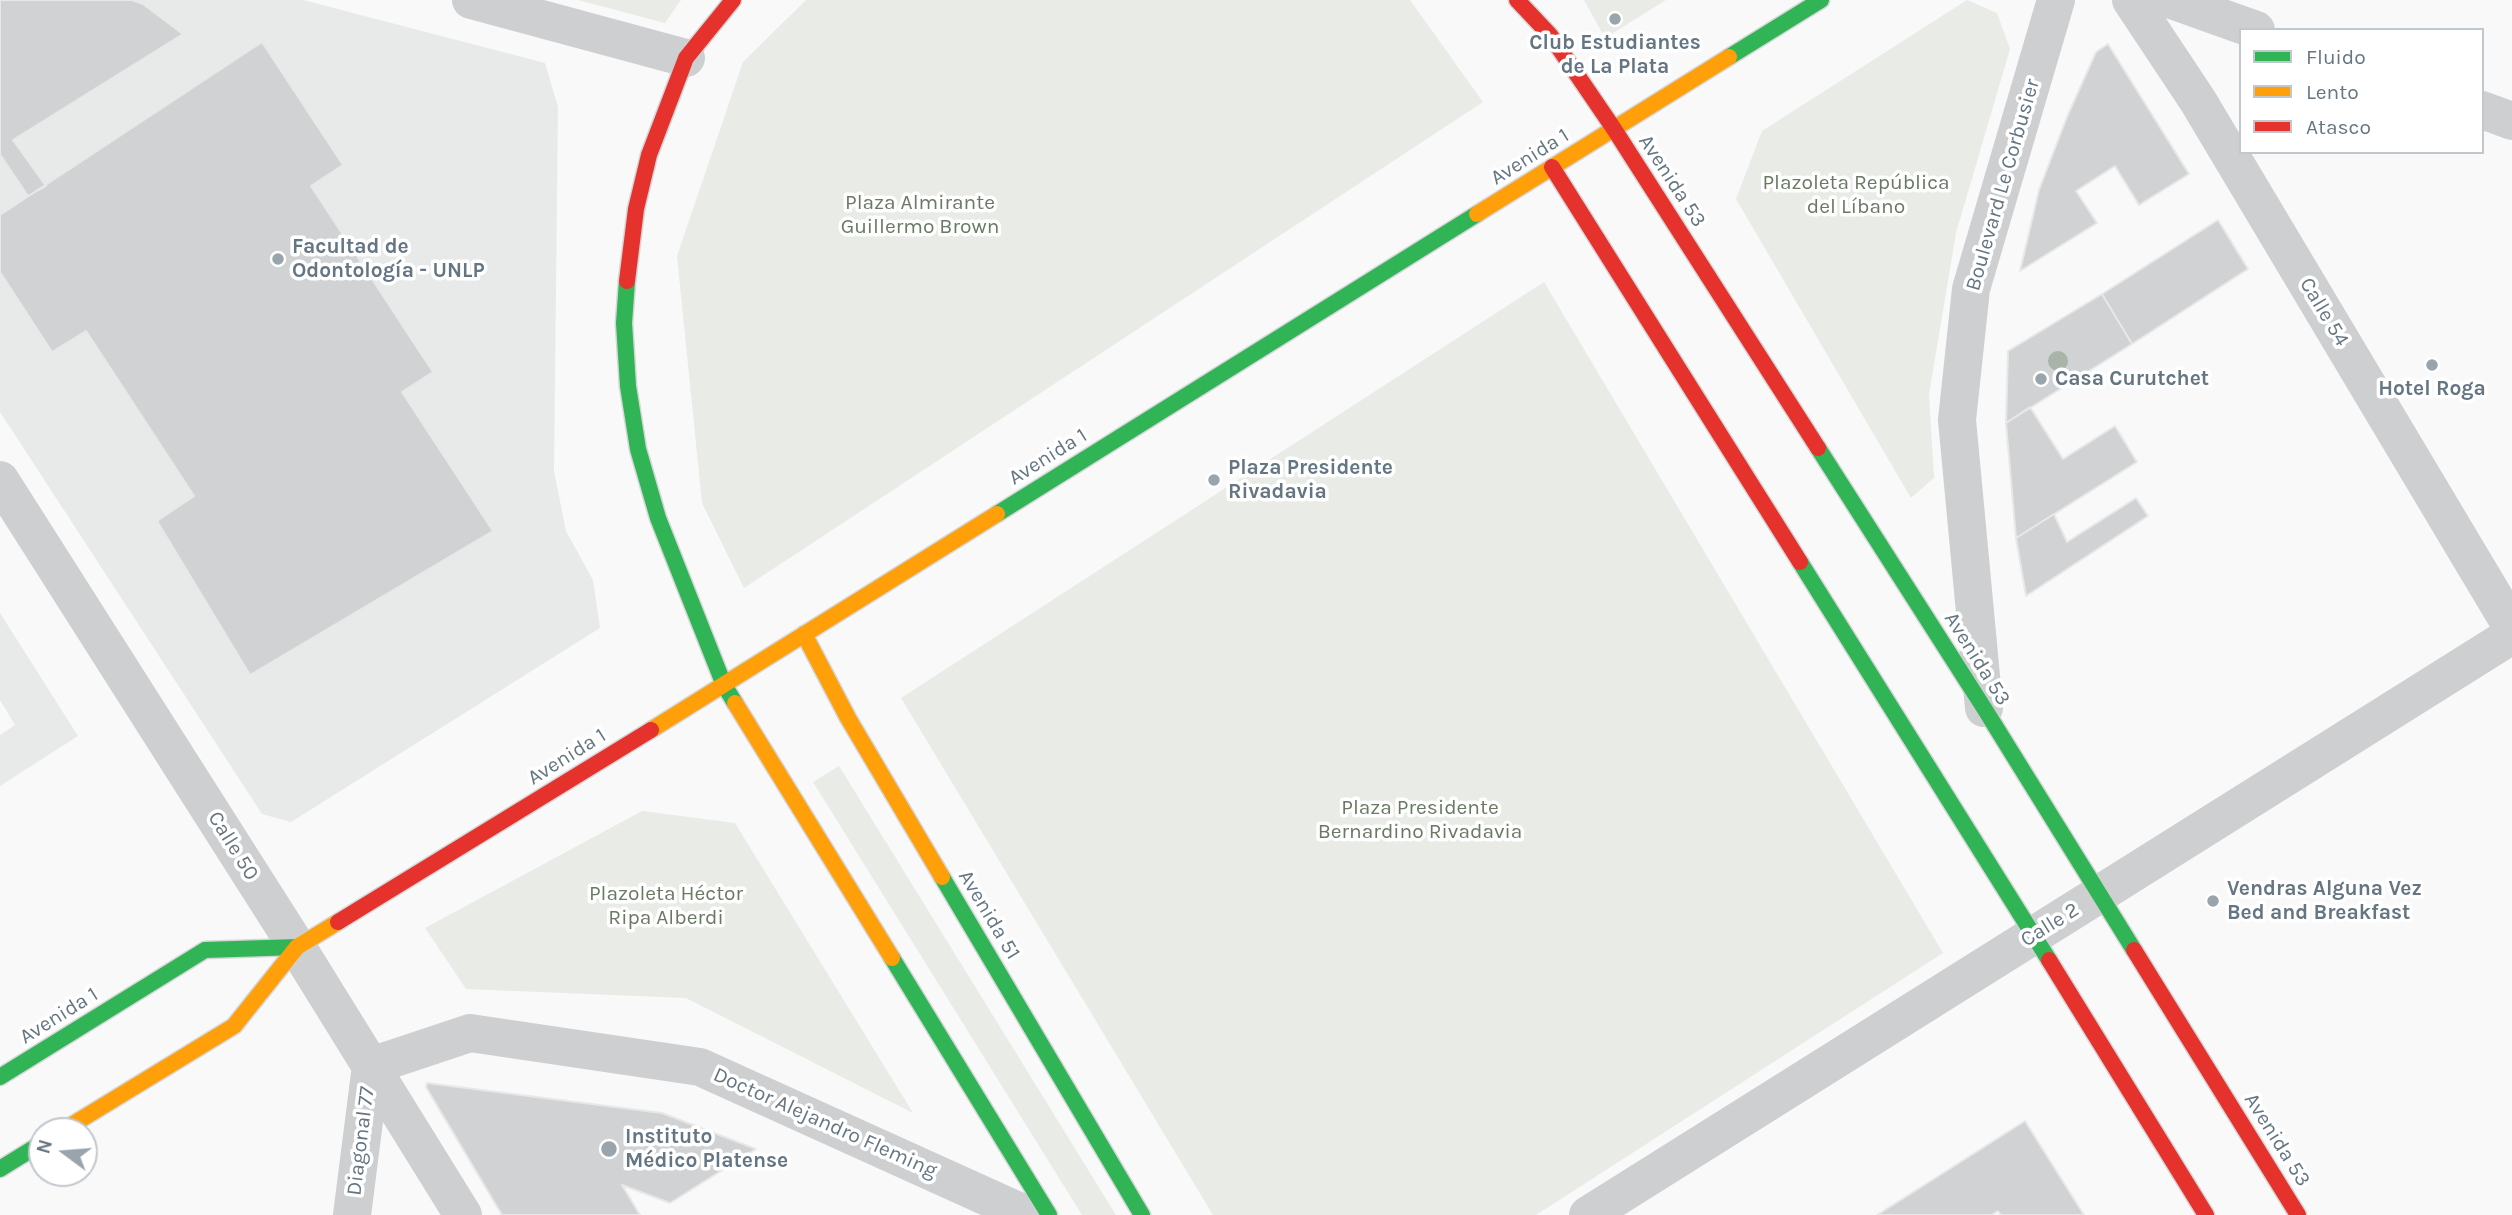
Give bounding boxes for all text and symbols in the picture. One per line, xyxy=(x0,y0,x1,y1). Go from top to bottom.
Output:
marker: Club Estudiantes de La Plata xyxy=(1607,11,1623,27)
legend xyxy=(2239,28,2484,154)
place label: Club Estudiantes de La Plata xyxy=(1529,30,1701,80)
text: Fluido xyxy=(2306,45,2366,69)
street label: Boulevard Le Corbusier xyxy=(1961,76,2045,294)
text: Lento xyxy=(2306,80,2359,104)
text: Atasco xyxy=(2306,115,2371,139)
street label: Avenida 1 xyxy=(1486,123,1574,191)
street label: Avenida 53 xyxy=(1633,130,1711,232)
park label: Plazoleta República del Líbano xyxy=(1762,170,1950,220)
park label: Plaza Almirante Guillermo Brown xyxy=(841,190,999,240)
place label: Facultad de Odontología - UNLP xyxy=(292,234,485,284)
marker: Facultad de Odontología - UNLP xyxy=(270,251,286,267)
street label: Calle 54 xyxy=(2294,273,2354,351)
marker: Hotel Roga xyxy=(2424,357,2440,373)
place label: Casa Curutchet xyxy=(2055,366,2209,392)
marker: Casa Curutchet xyxy=(2033,371,2049,387)
place label: Hotel Roga xyxy=(2378,376,2486,402)
street label: Avenida 1 xyxy=(1004,423,1092,491)
place label: Plaza Presidente Rivadavia xyxy=(1228,455,1393,505)
marker: Plaza Presidente Rivadavia xyxy=(1206,472,1222,488)
street label: Avenida 53 xyxy=(1938,608,2016,710)
street label: Avenida 1 xyxy=(523,723,611,791)
park label: Plaza Presidente Bernardino Rivadavia xyxy=(1318,795,1522,845)
street label: Calle 50 xyxy=(202,807,264,885)
street label: Avenida 51 xyxy=(953,866,1025,964)
place label: Vendras Alguna Vez Bed and Breakfast xyxy=(2227,876,2422,926)
park label: Plazoleta Héctor Ripa Alberdi xyxy=(589,881,743,931)
marker: Vendras Alguna Vez Bed and Breakfast xyxy=(2205,893,2221,909)
street label: Calle 2 xyxy=(2016,897,2084,953)
street label: Avenida 1 xyxy=(15,982,103,1050)
street label: Doctor Alejandro Fleming xyxy=(709,1062,941,1184)
street label: Diagonal 77 xyxy=(342,1085,380,1197)
street label: Avenida 53 xyxy=(2238,1089,2316,1191)
north arrow xyxy=(28,1117,98,1187)
place label: Instituto Médico Platense xyxy=(625,1124,788,1174)
text: N xyxy=(32,1137,57,1156)
marker: Instituto Médico Platense xyxy=(599,1139,619,1159)

